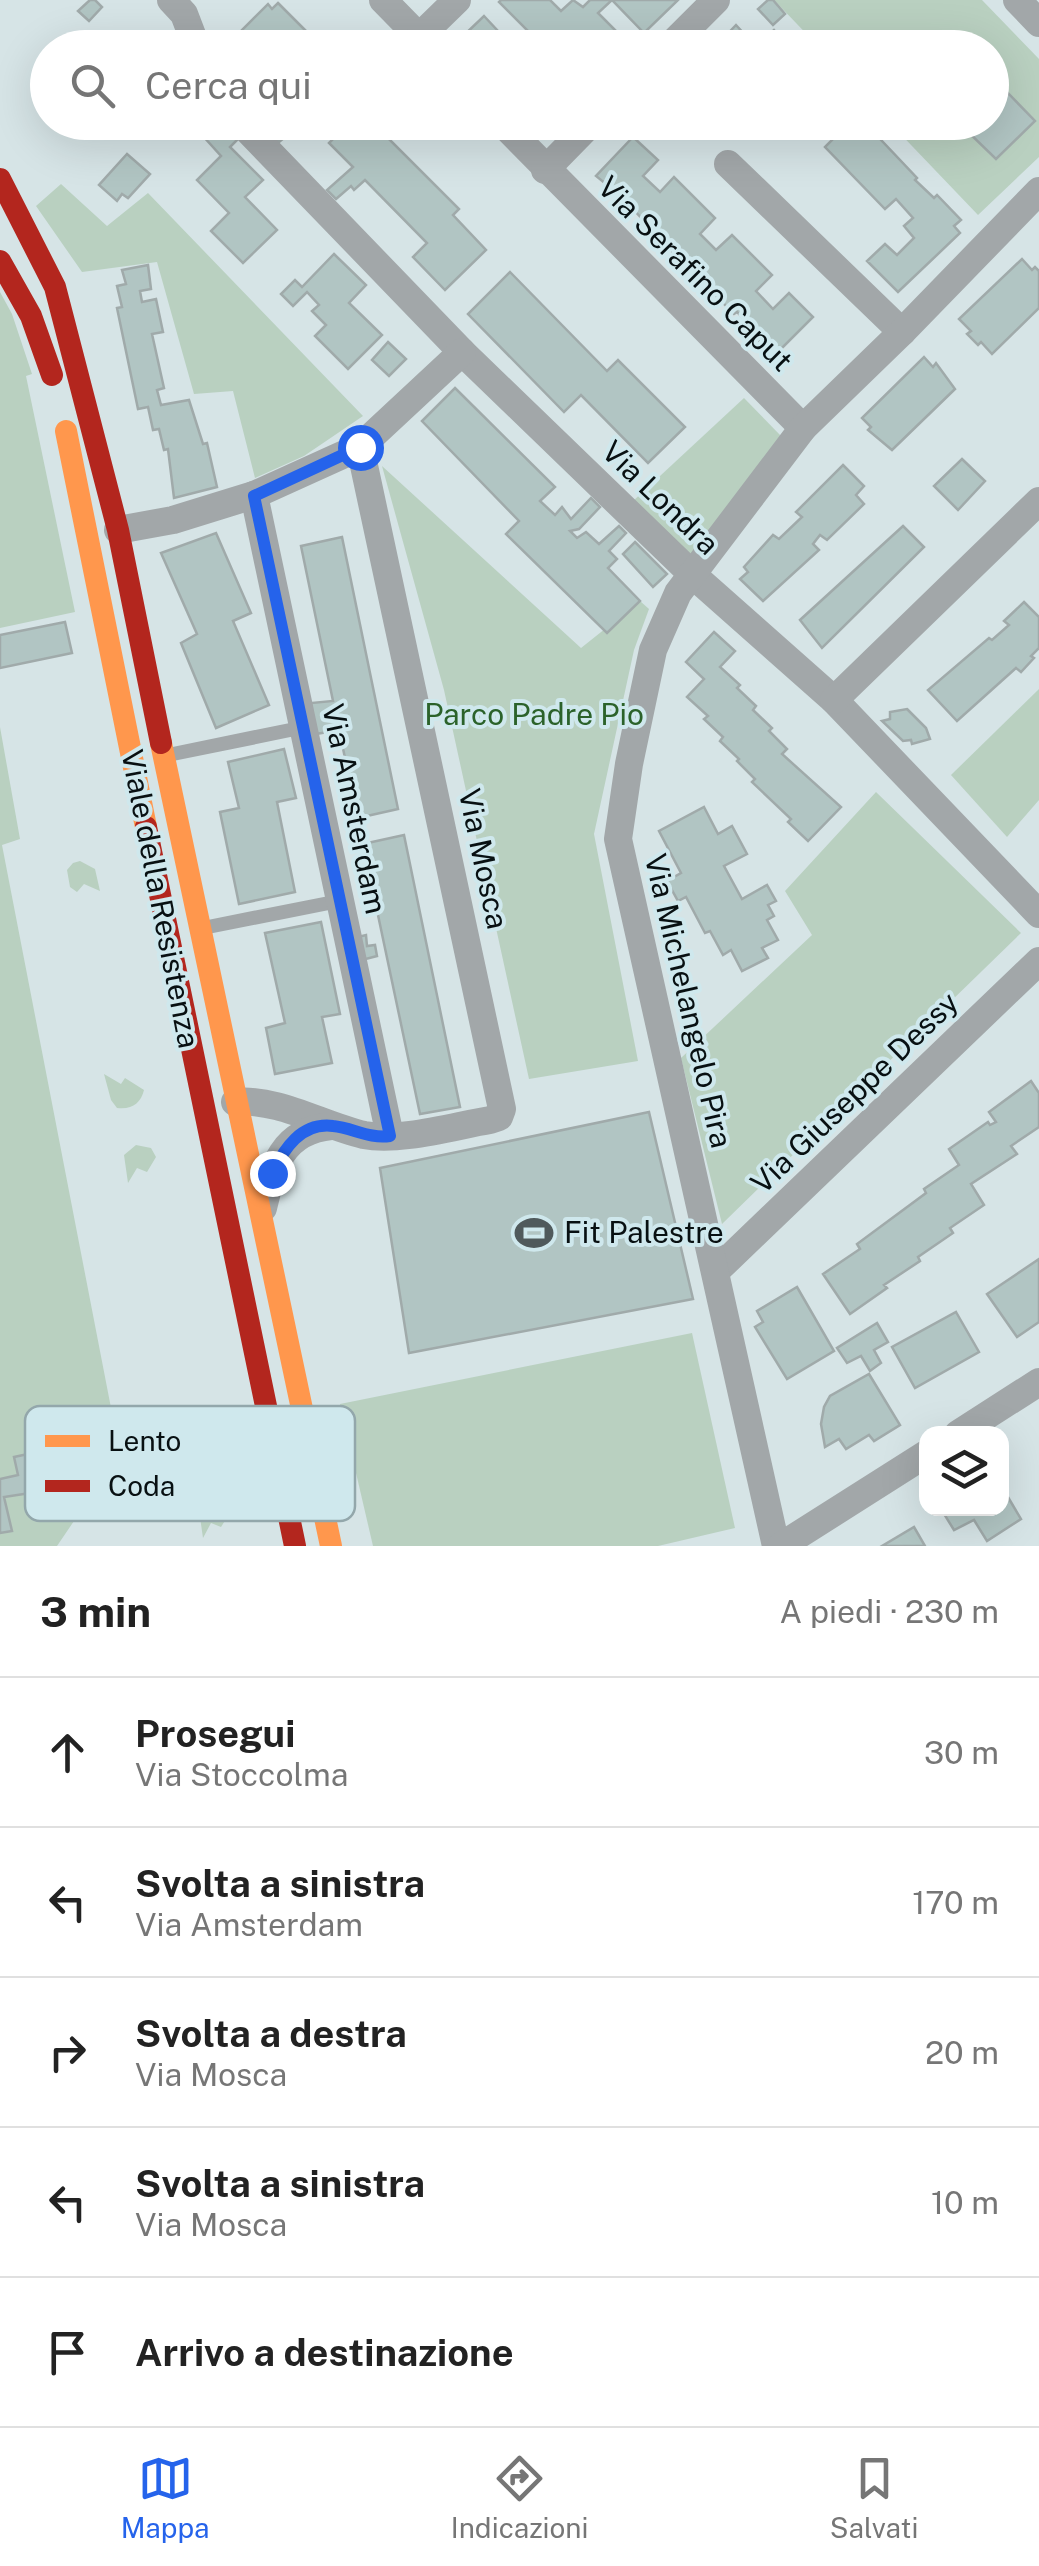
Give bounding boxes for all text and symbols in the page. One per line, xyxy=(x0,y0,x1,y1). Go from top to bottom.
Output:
search box xyxy=(30,30,1009,140)
icon: search xyxy=(65,58,120,113)
text: Cerca qui xyxy=(145,63,312,108)
street label: Via Serafino Caput xyxy=(591,168,801,378)
route start xyxy=(338,425,384,471)
street label: Via Londra xyxy=(595,433,727,562)
park label: Parco Padre Pio xyxy=(424,696,644,732)
street label: Via Amsterdam xyxy=(315,701,395,917)
street label: Viale della Resistenza xyxy=(114,746,208,1051)
street label: Via Mosca xyxy=(452,785,516,932)
street label: Via Michelangelo Pira xyxy=(638,850,740,1151)
street label: Via Giuseppe Dessy xyxy=(743,984,965,1201)
route end xyxy=(250,1151,296,1197)
sports icon: Fit Palestre xyxy=(513,1212,555,1254)
place label: Fit Palestre xyxy=(564,1214,724,1250)
legend xyxy=(25,1406,355,1521)
text: Lento xyxy=(108,1424,181,1457)
map controls xyxy=(919,1426,1009,1516)
button: layers xyxy=(919,1426,1009,1516)
text: Coda xyxy=(108,1469,175,1502)
text: 3 min xyxy=(40,1587,151,1636)
text: A piedi · 230 m xyxy=(779,1593,999,1630)
text: Prosegui xyxy=(135,1711,295,1756)
icon: ahead xyxy=(40,1725,95,1780)
text: 30 m xyxy=(924,1734,999,1771)
text: Via Stoccolma xyxy=(135,1756,348,1793)
text: Svolta a sinistra xyxy=(135,1861,425,1906)
icon: left xyxy=(40,1875,95,1930)
text: 170 m xyxy=(912,1884,999,1921)
text: Via Amsterdam xyxy=(135,1906,363,1943)
text: Svolta a destra xyxy=(135,2011,407,2056)
icon: right xyxy=(40,2025,95,2080)
text: 20 m xyxy=(925,2034,999,2071)
text: Via Mosca xyxy=(135,2056,287,2093)
text: Svolta a sinistra xyxy=(135,2161,425,2206)
icon: left xyxy=(40,2175,95,2230)
text: 10 m xyxy=(931,2184,999,2221)
text: Via Mosca xyxy=(135,2206,287,2243)
icon: arrive xyxy=(40,2325,95,2380)
text: Arrivo a destinazione xyxy=(135,2330,514,2375)
tab: Mappa xyxy=(121,2451,209,2544)
tab: Indicazioni xyxy=(451,2451,588,2544)
tab: Salvati xyxy=(830,2451,918,2544)

